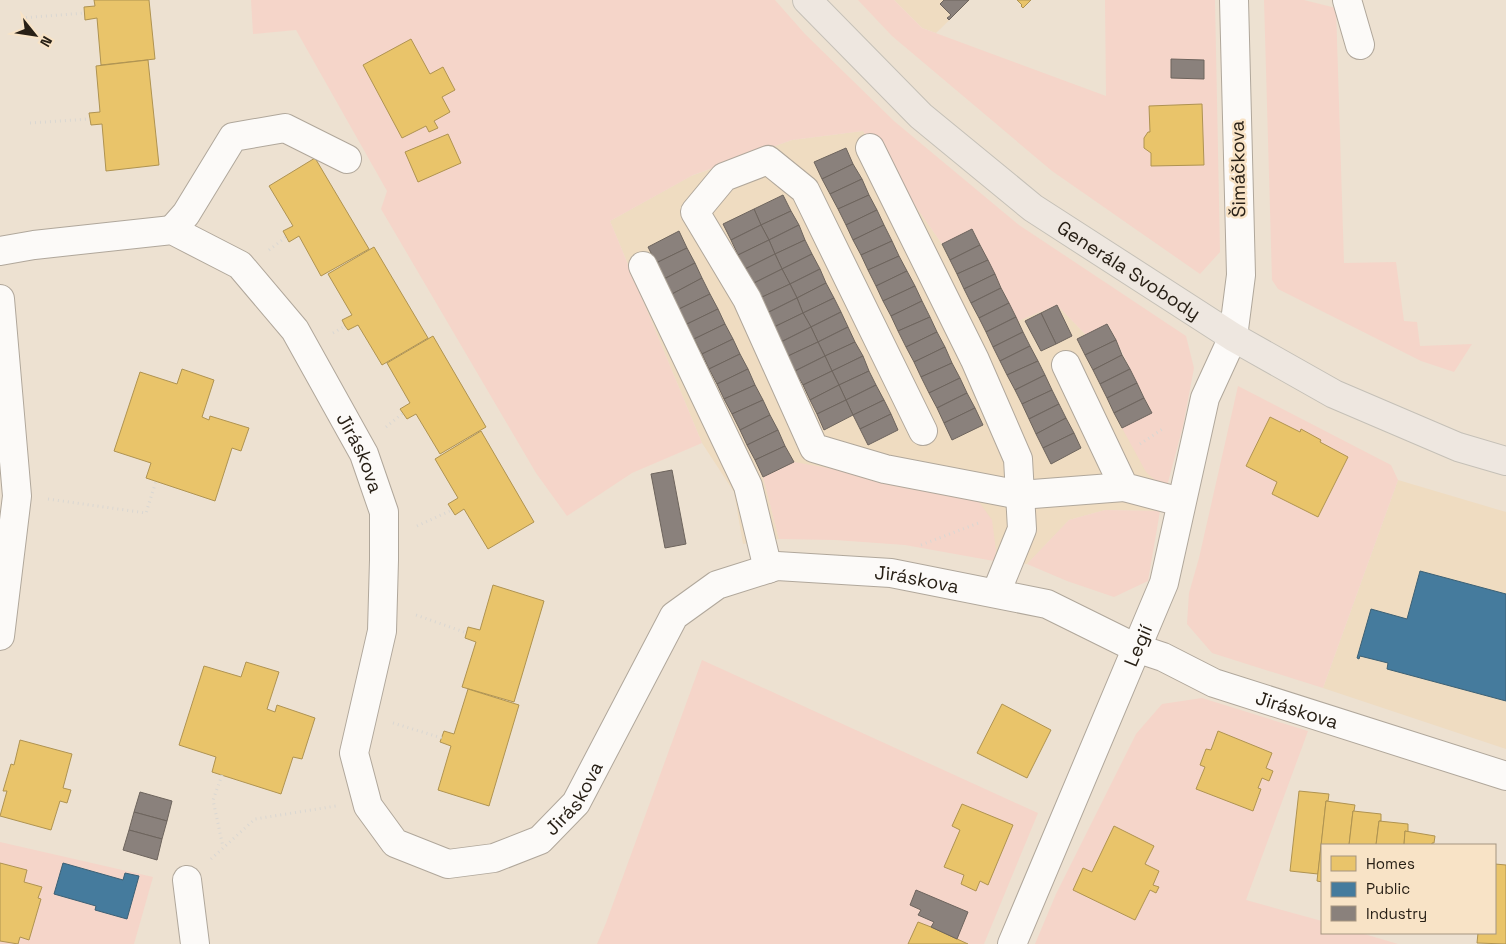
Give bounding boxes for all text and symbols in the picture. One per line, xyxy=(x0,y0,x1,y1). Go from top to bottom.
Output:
north arrow xyxy=(10,10,60,60)
text: N xyxy=(36,33,56,50)
street label: Šimáčkova xyxy=(1225,120,1251,218)
street label: Generála Svobody xyxy=(1053,214,1206,326)
street label: Jiráskova xyxy=(331,408,389,496)
street label: Jiráskova xyxy=(874,560,961,599)
street label: Legií xyxy=(1118,620,1158,670)
street label: Jiráskova xyxy=(1253,685,1342,734)
street label: Jiráskova xyxy=(539,757,608,841)
legend xyxy=(1321,844,1496,934)
text: Homes xyxy=(1366,854,1415,873)
text: Public xyxy=(1366,879,1410,898)
text: Industry xyxy=(1366,904,1427,923)

